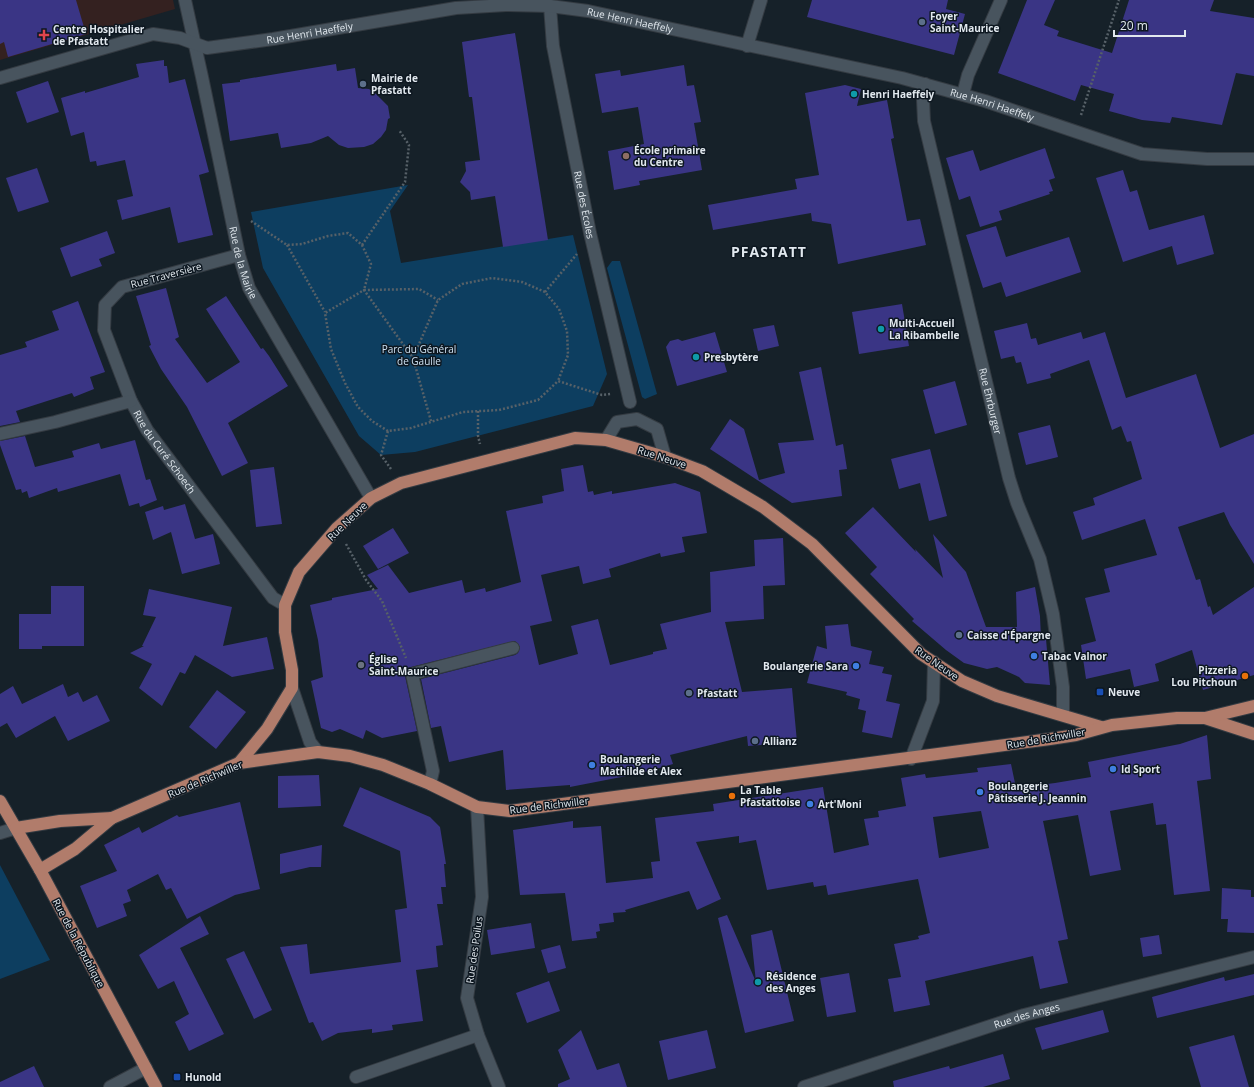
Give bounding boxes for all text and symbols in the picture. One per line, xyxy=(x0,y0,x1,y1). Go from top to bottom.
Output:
street label: Rue Henri Haeffely xyxy=(586,4,675,36)
place label: Foyer Saint-Maurice xyxy=(930,9,1000,35)
scale bar xyxy=(1114,12,1185,38)
marker: Foyer Saint-Maurice xyxy=(917,17,927,27)
text: 20 m xyxy=(1120,17,1148,34)
street label: Rue Henri Haeffely xyxy=(266,18,355,47)
place label: Centre Hospitalier de Pfastatt xyxy=(53,22,145,48)
marker: Centre Hospitalier de Pfastatt xyxy=(38,29,50,41)
place label: Mairie de Pfastatt xyxy=(371,71,418,97)
marker: Mairie de Pfastatt xyxy=(358,79,368,89)
street label: Rue Henri Haeffely xyxy=(949,85,1037,124)
place label: Henri Haeffely xyxy=(862,87,935,101)
marker: Henri Haeffely xyxy=(849,89,859,99)
place label: École primaire du Centre xyxy=(634,143,706,169)
marker: École primaire du Centre xyxy=(621,151,631,161)
street label: Rue des Écoles xyxy=(571,170,598,240)
street label: Rue de la Mairie xyxy=(226,225,261,302)
district label: PFASTATT xyxy=(731,242,807,261)
street label: Rue Traversière xyxy=(129,259,203,291)
place label: Multi-Accueil La Ribambelle xyxy=(889,316,959,342)
marker: Multi-Accueil La Ribambelle xyxy=(876,324,886,334)
park label: Parc du Général de Gaulle xyxy=(382,342,456,368)
place label: Presbytère xyxy=(704,350,759,364)
marker: Presbytère xyxy=(691,352,701,362)
street label: Rue Ehrburger xyxy=(976,366,1005,436)
street label: Rue du Curé Schoech xyxy=(130,408,199,496)
street label: Rue Neuve xyxy=(636,443,688,472)
street label: Rue Neuve xyxy=(324,498,370,544)
place label: Caisse d'Épargne xyxy=(967,628,1051,642)
marker: Caisse d'Épargne xyxy=(954,630,964,640)
street label: Rue Neuve xyxy=(912,643,962,683)
place label: Tabac Valnor xyxy=(1042,649,1107,663)
marker: Tabac Valnor xyxy=(1029,651,1039,661)
place label: Église Saint-Maurice xyxy=(369,652,439,678)
place label: Boulangerie Sara xyxy=(763,659,848,673)
marker: Église Saint-Maurice xyxy=(356,660,366,670)
marker: Boulangerie Sara xyxy=(851,661,861,671)
place label: Pizzeria Lou Pitchoun xyxy=(1171,663,1237,689)
marker: Pizzeria Lou Pitchoun xyxy=(1240,671,1250,681)
place label: Neuve xyxy=(1108,685,1140,699)
place label: Pfastatt xyxy=(697,686,738,700)
marker: Neuve xyxy=(1095,687,1105,697)
marker: Pfastatt xyxy=(684,688,694,698)
street label: Rue de Richwiller xyxy=(1006,724,1086,752)
place label: Allianz xyxy=(763,734,797,748)
marker: Allianz xyxy=(750,736,760,746)
place label: Boulangerie Mathilde et Alex xyxy=(600,752,682,778)
street label: Rue de Richwiller xyxy=(166,757,244,801)
marker: Boulangerie Mathilde et Alex xyxy=(587,760,597,770)
place label: Id Sport xyxy=(1121,762,1161,776)
marker: Id Sport xyxy=(1108,764,1118,774)
place label: Boulangerie Pâtisserie J. Jeannin xyxy=(988,779,1086,805)
place label: La Table Pfastattoise xyxy=(740,783,800,809)
marker: Boulangerie Pâtisserie J. Jeannin xyxy=(975,787,985,797)
marker: La Table Pfastattoise xyxy=(727,791,737,801)
street label: Rue de Richwiller xyxy=(509,793,589,817)
place label: Art'Moni xyxy=(818,797,862,811)
marker: Art'Moni xyxy=(805,799,815,809)
street label: Rue de la République xyxy=(50,896,109,990)
street label: Rue des Poilus xyxy=(462,915,486,984)
place label: Résidence des Anges xyxy=(766,969,816,995)
marker: Résidence des Anges xyxy=(753,977,763,987)
street label: Rue des Anges xyxy=(992,999,1061,1031)
place label: Hunold xyxy=(185,1070,221,1084)
marker: Hunold xyxy=(172,1072,182,1082)

